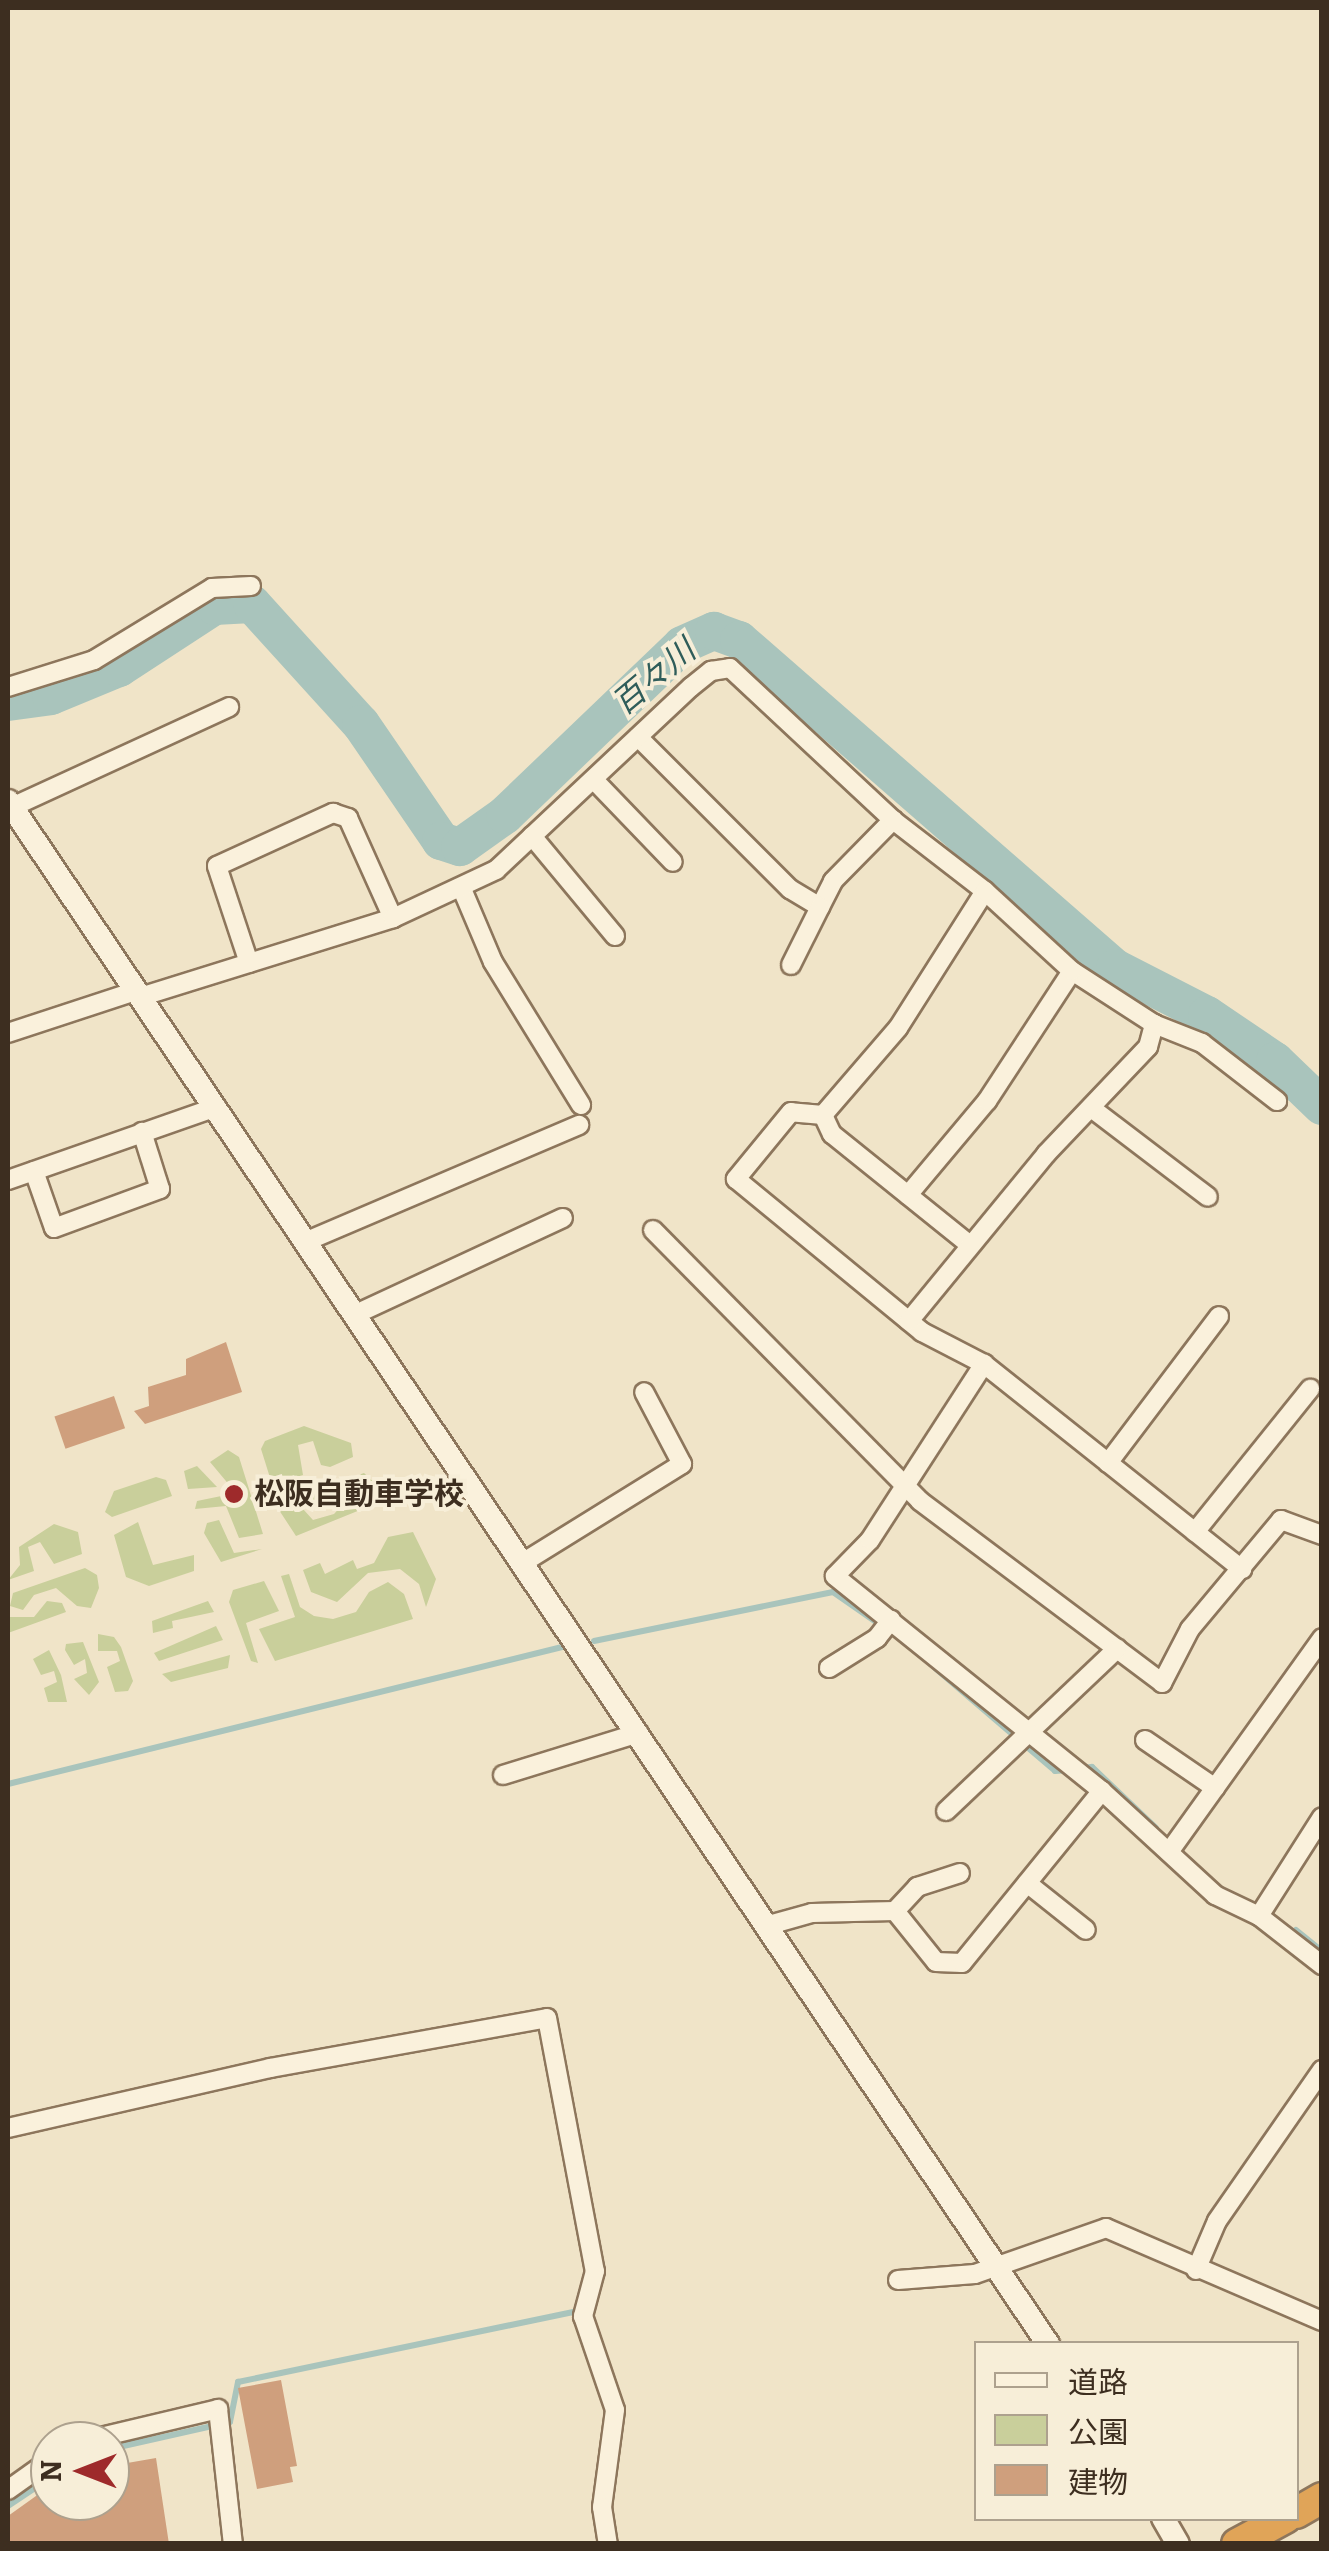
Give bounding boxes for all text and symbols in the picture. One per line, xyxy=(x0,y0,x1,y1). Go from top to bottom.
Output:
water label: 百々川 xyxy=(605,631,703,723)
place label: 松阪自動車学校 xyxy=(254,1476,464,1512)
marker: 松阪自動車学校 xyxy=(223,1483,245,1505)
legend xyxy=(974,2341,1299,2521)
text: 道路 xyxy=(1068,2365,1128,2401)
text: 公園 xyxy=(1068,2415,1128,2451)
north arrow xyxy=(30,2421,130,2521)
text: N xyxy=(35,2460,68,2482)
text: 建物 xyxy=(1068,2465,1128,2501)

